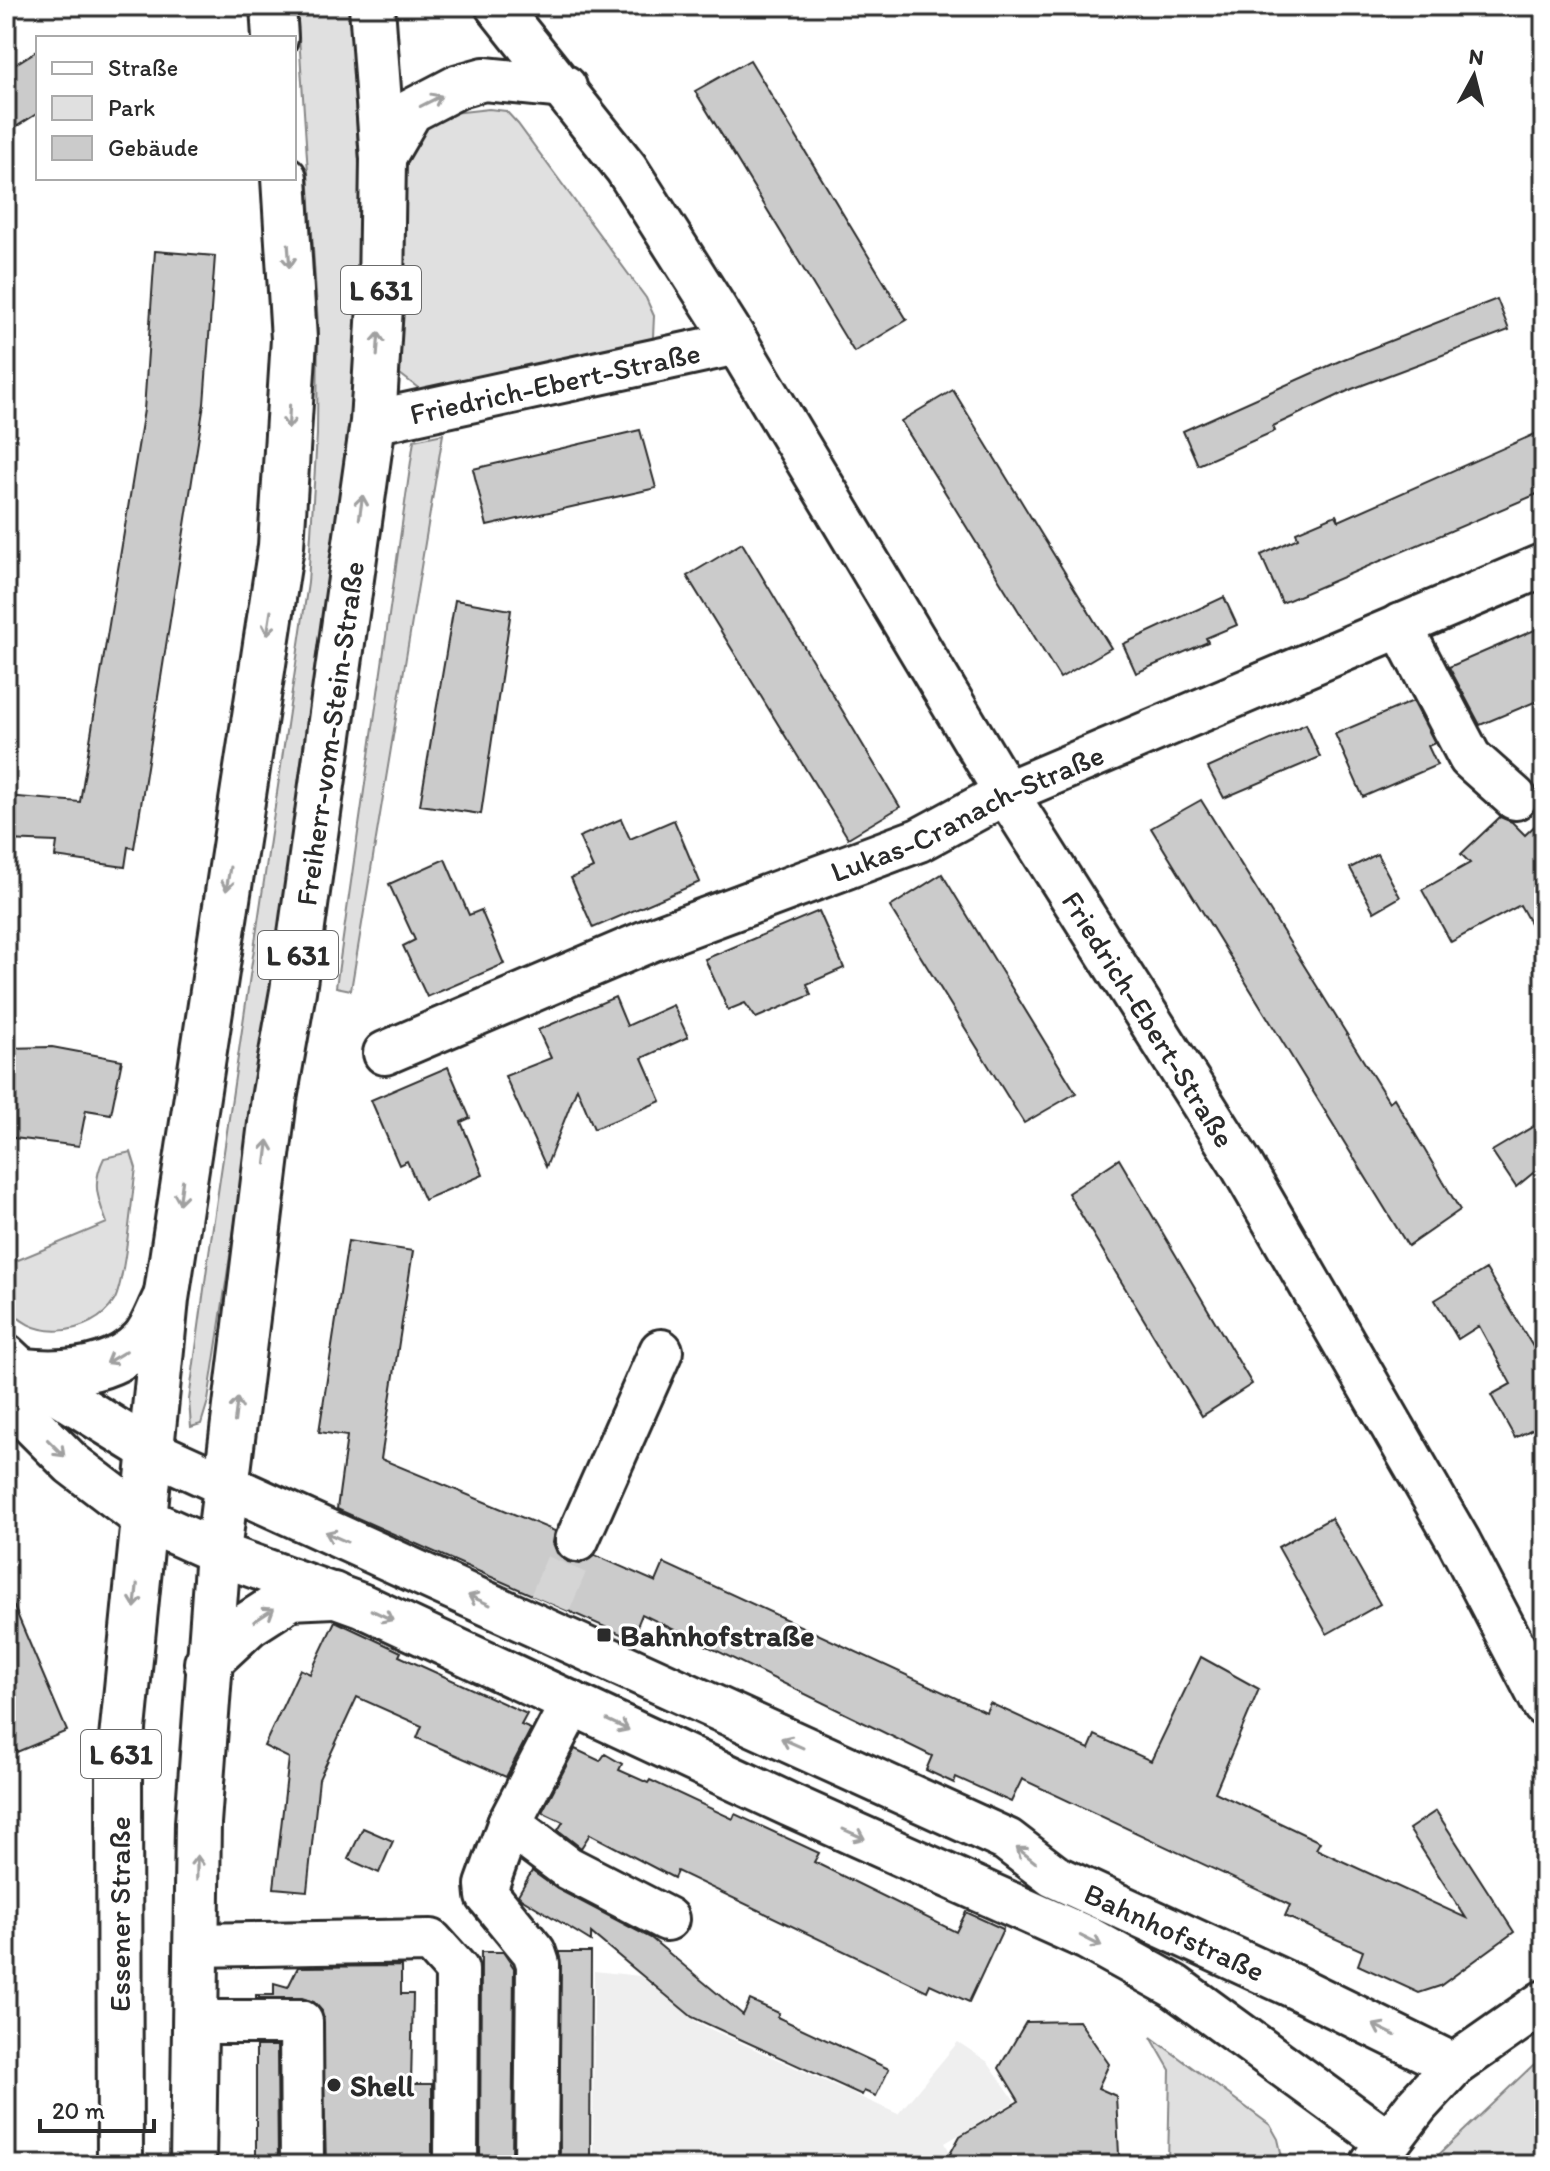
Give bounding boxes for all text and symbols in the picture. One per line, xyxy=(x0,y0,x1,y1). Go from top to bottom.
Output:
legend xyxy=(36,36,296,180)
north arrow xyxy=(1434,36,1514,116)
text: N xyxy=(1467,42,1485,71)
text: Straße xyxy=(108,53,178,82)
one-way arrow xyxy=(418,92,442,108)
text: Park xyxy=(108,93,155,122)
text: Gebäude xyxy=(108,133,199,162)
one-way arrow xyxy=(282,242,297,269)
road number: L 631 xyxy=(341,266,421,314)
one-way arrow xyxy=(371,331,386,358)
street label: Friedrich-Ebert-Straße xyxy=(406,333,703,432)
one-way arrow xyxy=(282,403,297,430)
one-way arrow xyxy=(354,495,369,520)
street label: Freiherr-vom-Stein-Straße xyxy=(287,559,372,908)
one-way arrow xyxy=(260,609,275,635)
street label: Lukas-Cranach-Straße xyxy=(825,735,1109,890)
one-way arrow xyxy=(220,866,235,892)
street label: Friedrich-Ebert-Straße xyxy=(1054,884,1244,1154)
road number: L 631 xyxy=(258,931,338,979)
one-way arrow xyxy=(260,1140,275,1165)
one-way arrow xyxy=(173,1179,188,1204)
one-way arrow xyxy=(105,1349,128,1365)
one-way arrow xyxy=(228,1398,243,1424)
one-way arrow xyxy=(46,1438,65,1457)
one-way arrow xyxy=(324,1529,348,1544)
one-way arrow xyxy=(129,1582,144,1609)
one-way arrow xyxy=(467,1592,492,1607)
one-way arrow xyxy=(252,1606,275,1622)
one-way arrow xyxy=(370,1608,394,1623)
place label: Bahnhofstraße xyxy=(620,1617,815,1654)
marker: Bahnhofstraße xyxy=(595,1626,613,1644)
one-way arrow xyxy=(605,1718,630,1733)
road number: L 631 xyxy=(81,1730,161,1778)
one-way arrow xyxy=(780,1734,805,1749)
street label: Essener Straße xyxy=(101,1816,138,2012)
one-way arrow xyxy=(841,1827,866,1842)
one-way arrow xyxy=(1016,1846,1037,1864)
one-way arrow xyxy=(189,1854,205,1881)
street label: Bahnhofstraße xyxy=(1079,1874,1271,1989)
one-way arrow xyxy=(1078,1933,1102,1949)
one-way arrow xyxy=(1373,2022,1397,2038)
place label: Shell xyxy=(350,2067,415,2104)
marker: Shell xyxy=(325,2076,343,2094)
scale bar xyxy=(40,2083,154,2133)
text: 20 m xyxy=(52,2096,105,2125)

